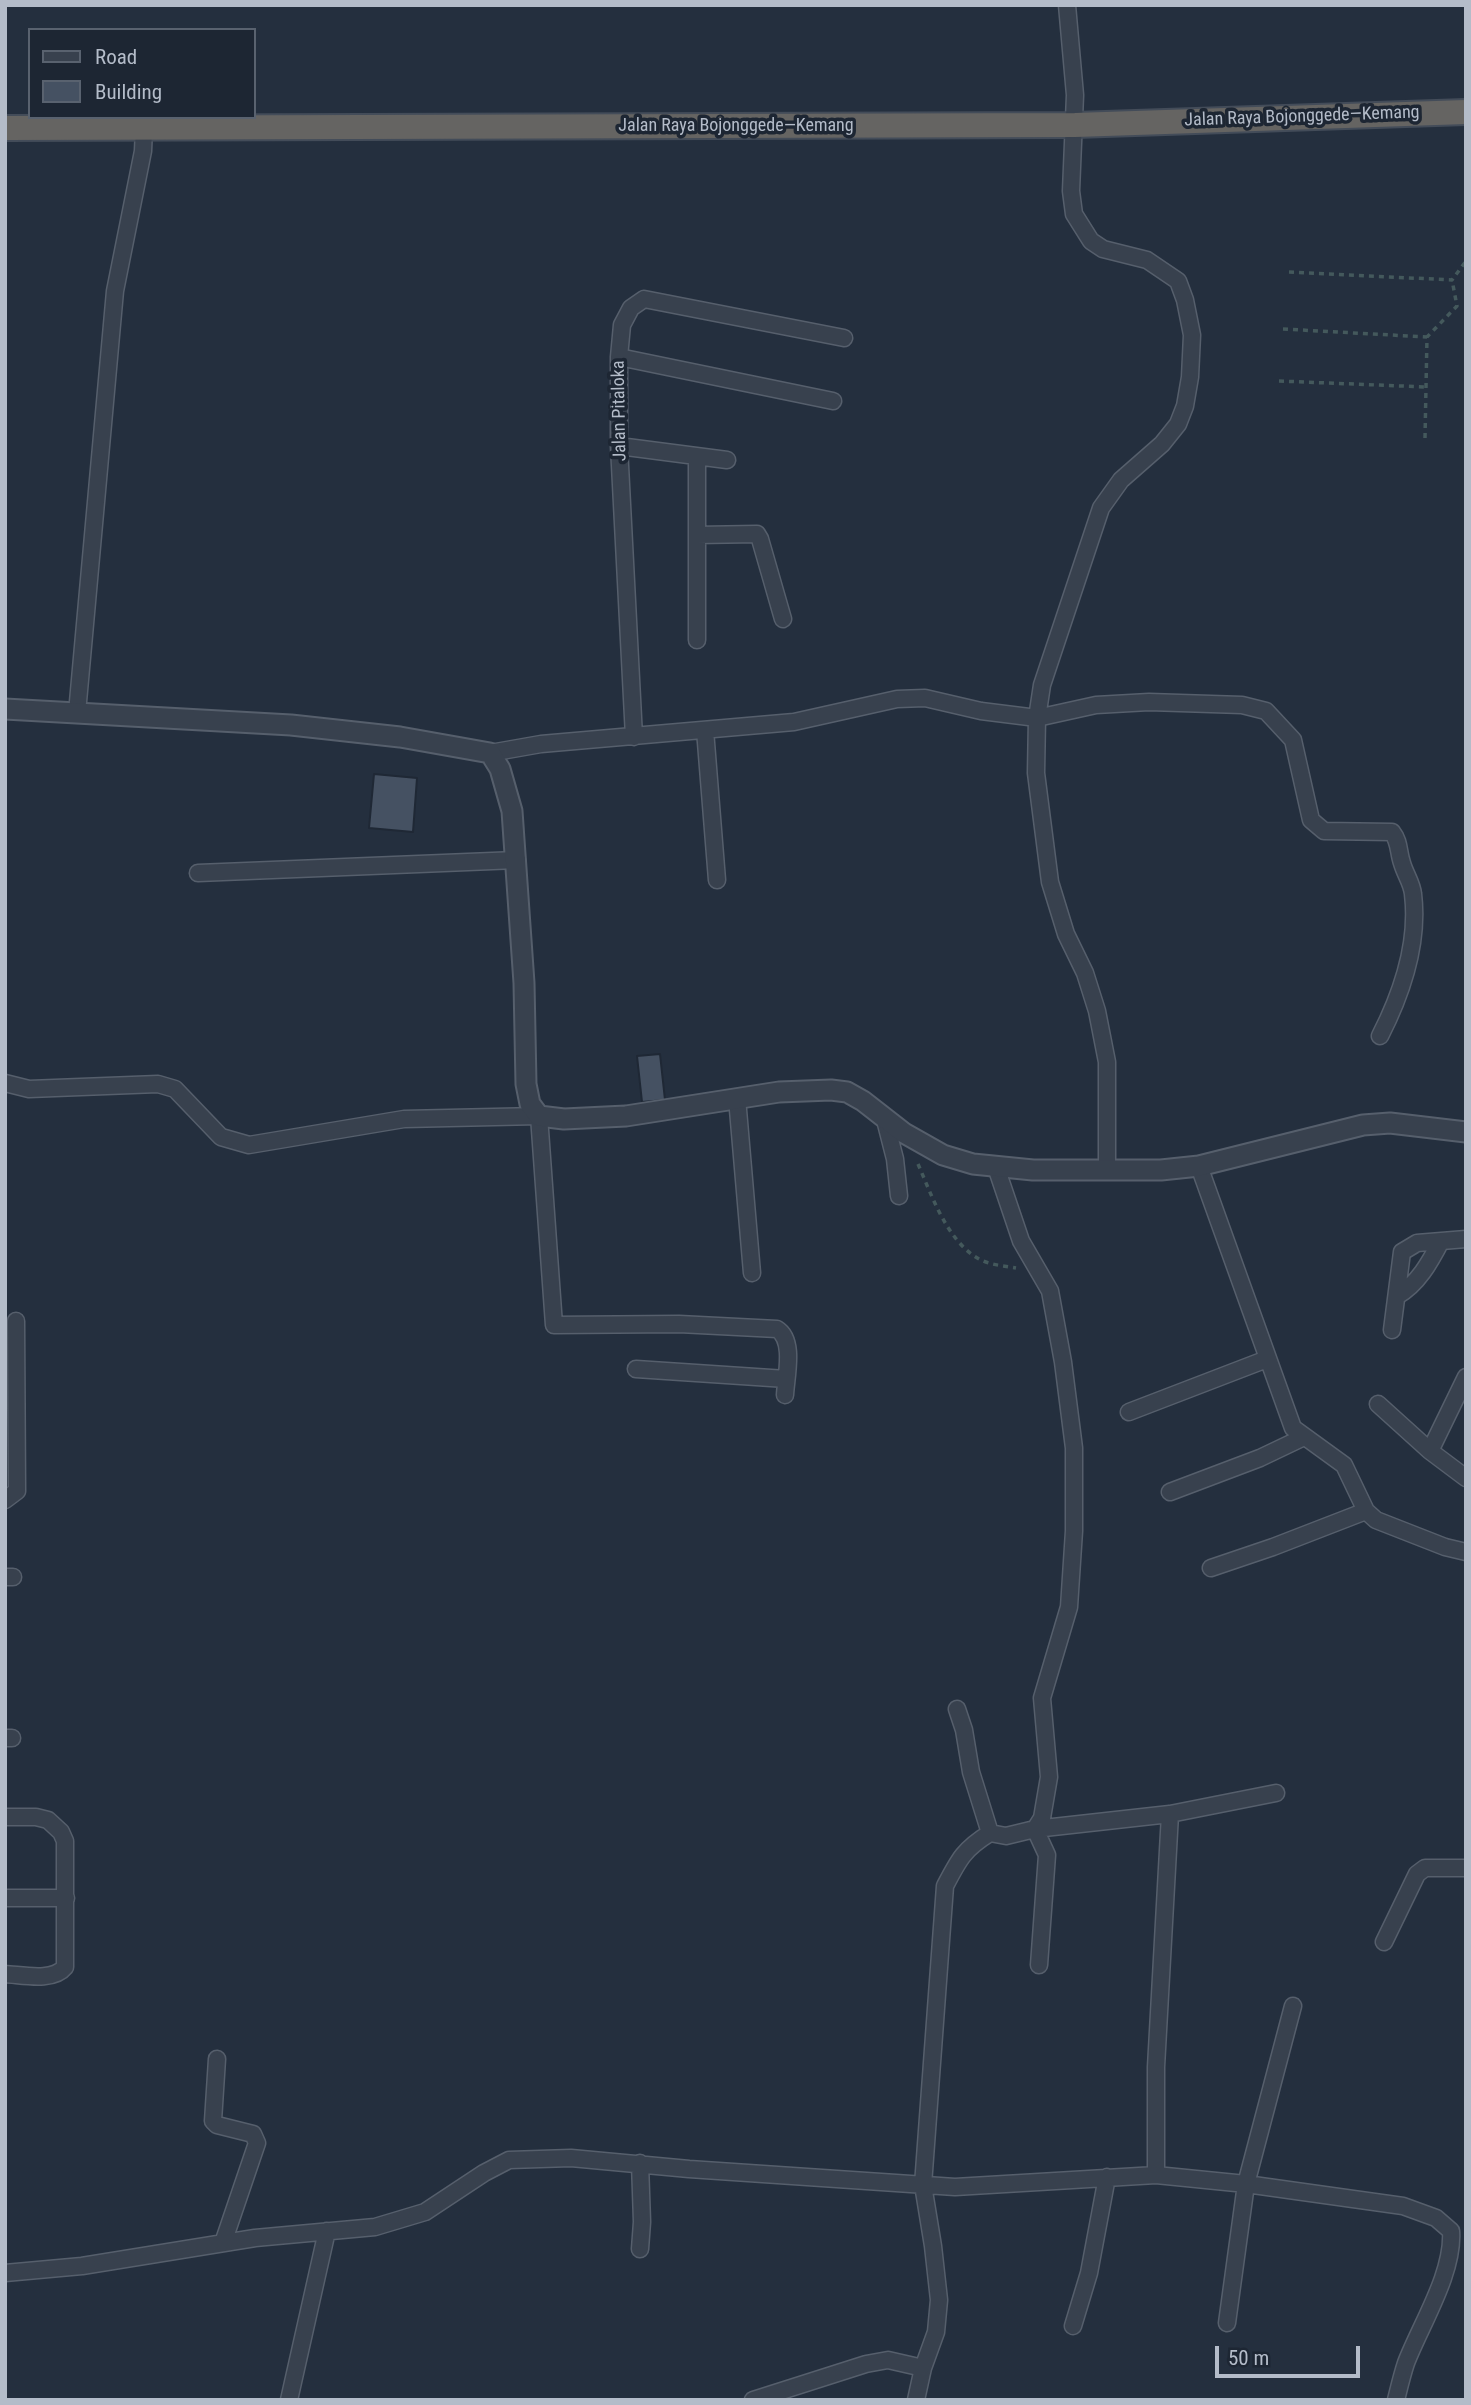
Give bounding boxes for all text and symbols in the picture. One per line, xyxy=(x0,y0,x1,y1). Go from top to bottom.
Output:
legend xyxy=(28,28,256,119)
text: Road xyxy=(95,45,137,69)
text: Building xyxy=(95,80,162,104)
street label: Jalan Raya Bojonggede—Kemang xyxy=(1184,102,1420,132)
street label: Jalan Raya Bojonggede—Kemang xyxy=(618,115,854,137)
street label: Jalan Pitaloka xyxy=(608,360,632,462)
scale bar xyxy=(1219,2332,1364,2376)
text: 50 m xyxy=(1228,2346,1269,2370)

